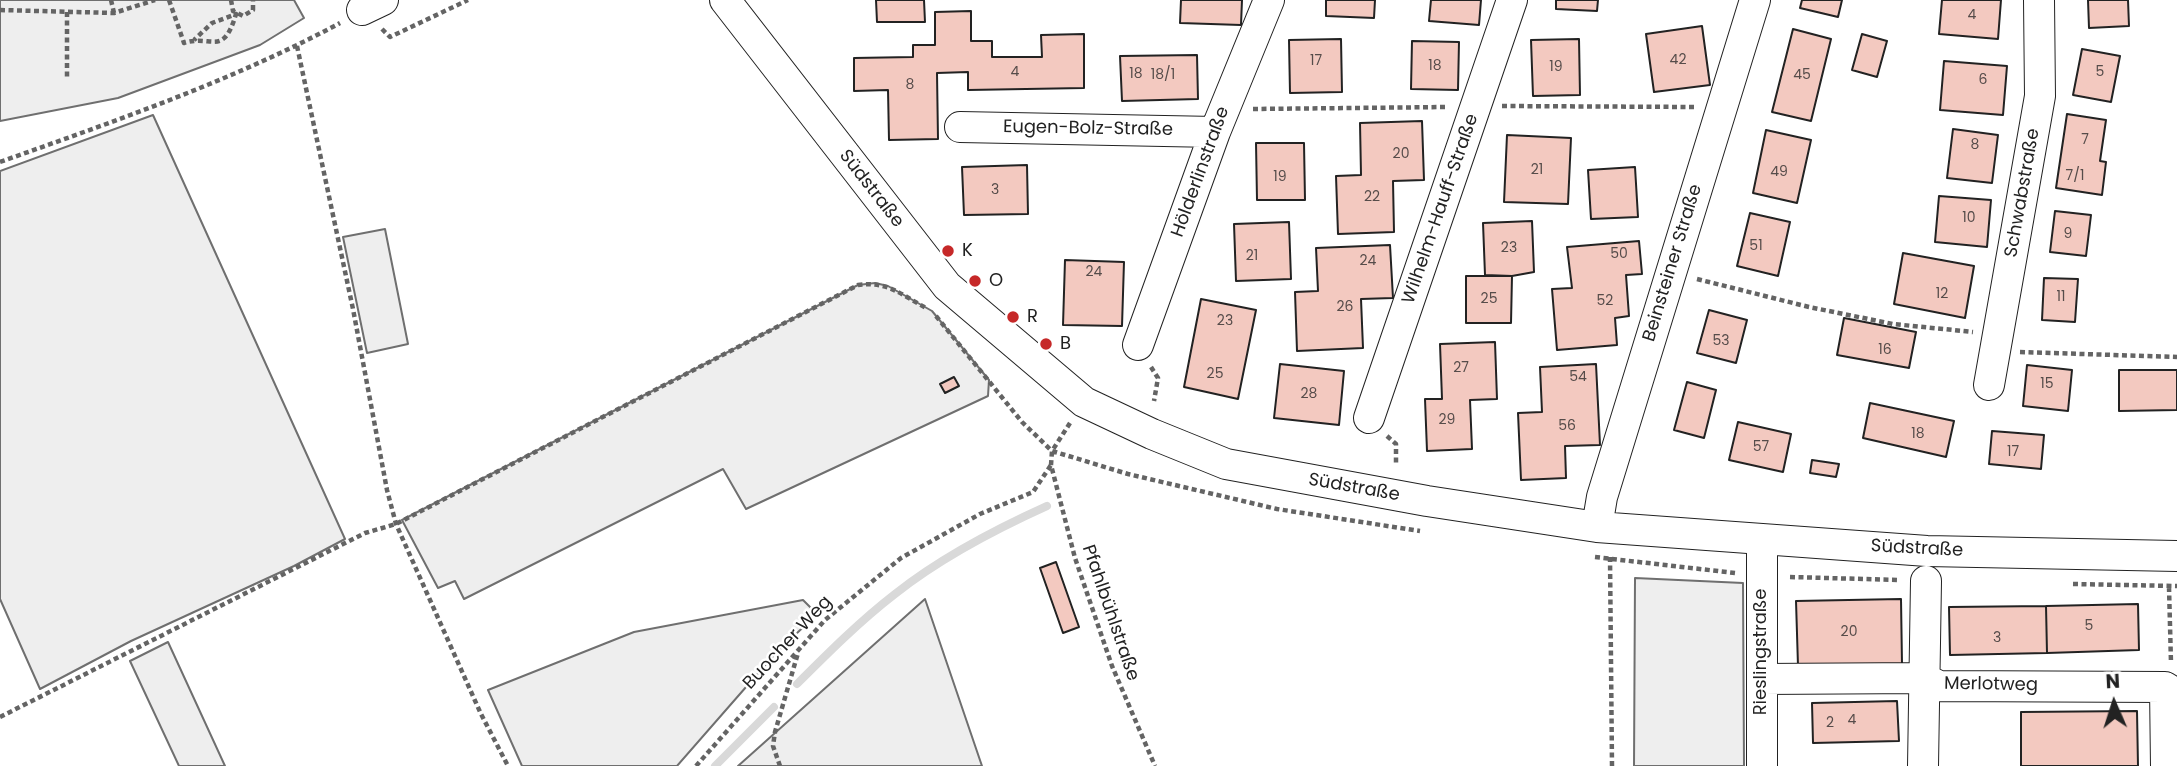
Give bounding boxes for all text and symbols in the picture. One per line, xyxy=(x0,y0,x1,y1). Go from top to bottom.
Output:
house number: 4 xyxy=(1968,7,1976,23)
house number: 42 xyxy=(1670,52,1686,68)
house number: 17 xyxy=(1310,53,1322,69)
house number: 18 xyxy=(1428,58,1442,74)
house number: 19 xyxy=(1549,59,1563,75)
house number: 4 xyxy=(1011,64,1019,80)
house number: 5 xyxy=(2096,64,2104,80)
house number: 18 xyxy=(1129,66,1143,82)
house number: 18/1 xyxy=(1151,67,1175,83)
house number: 45 xyxy=(1793,67,1811,83)
house number: 6 xyxy=(1979,72,1987,88)
house number: 8 xyxy=(906,77,914,93)
street label: Hölderlinstraße xyxy=(1167,104,1235,240)
street label: Wilhelm-Hauff-Straße xyxy=(1398,111,1484,307)
street label: Eugen-Bolz-Straße xyxy=(1003,117,1173,141)
street label: Schwabstraße xyxy=(2001,127,2045,259)
house number: 7 xyxy=(2081,132,2089,148)
house number: 8 xyxy=(1971,137,1979,153)
street label: Südstraße xyxy=(834,146,908,232)
house number: 20 xyxy=(1393,146,1409,162)
house number: 21 xyxy=(1531,162,1543,178)
house number: 49 xyxy=(1770,164,1788,180)
house number: 7/1 xyxy=(2066,168,2084,184)
house number: 19 xyxy=(1273,169,1287,185)
house number: 3 xyxy=(991,182,999,198)
street label: Beinsteiner Straße xyxy=(1639,182,1707,344)
house number: 22 xyxy=(1364,189,1380,205)
house number: 10 xyxy=(1962,210,1976,226)
house number: 9 xyxy=(2064,226,2072,242)
house number: 51 xyxy=(1749,238,1763,254)
place label: K xyxy=(962,240,973,262)
house number: 23 xyxy=(1501,240,1517,256)
marker: K xyxy=(940,243,956,259)
house number: 50 xyxy=(1610,246,1628,262)
house number: 21 xyxy=(1246,248,1258,264)
house number: 24 xyxy=(1360,253,1376,269)
house number: 24 xyxy=(1086,264,1102,280)
place label: O xyxy=(989,270,1003,292)
marker: O xyxy=(967,273,983,289)
house number: 12 xyxy=(1936,286,1948,302)
house number: 11 xyxy=(2057,289,2065,305)
house number: 25 xyxy=(1481,291,1497,307)
house number: 52 xyxy=(1597,293,1613,309)
house number: 26 xyxy=(1337,299,1353,315)
place label: R xyxy=(1027,306,1038,328)
marker: R xyxy=(1005,309,1021,325)
house number: 23 xyxy=(1217,313,1233,329)
place label: B xyxy=(1060,333,1071,355)
house number: 53 xyxy=(1712,333,1730,349)
marker: B xyxy=(1038,336,1054,352)
house number: 16 xyxy=(1878,342,1892,358)
house number: 27 xyxy=(1453,360,1469,376)
house number: 25 xyxy=(1207,366,1223,382)
house number: 54 xyxy=(1569,369,1587,385)
house number: 15 xyxy=(2040,376,2054,392)
house number: 28 xyxy=(1301,386,1317,402)
house number: 29 xyxy=(1439,412,1455,428)
house number: 56 xyxy=(1558,418,1576,434)
house number: 18 xyxy=(1911,426,1925,442)
house number: 57 xyxy=(1753,439,1769,455)
house number: 17 xyxy=(2007,444,2019,460)
street label: Südstraße xyxy=(1307,469,1401,507)
street label: Südstraße xyxy=(1870,536,1964,562)
street label: Pfahlbühlstraße xyxy=(1077,542,1143,684)
street label: Rieslingstraße xyxy=(1750,589,1772,715)
street label: Buocher Weg xyxy=(739,592,837,694)
house number: 5 xyxy=(2085,618,2093,634)
house number: 20 xyxy=(1841,624,1857,640)
house number: 3 xyxy=(1993,630,2001,646)
north arrow xyxy=(2079,668,2149,738)
text: N xyxy=(2105,668,2121,695)
street label: Merlotweg xyxy=(1944,673,2038,697)
house number: 4 xyxy=(1848,712,1856,728)
house number: 2 xyxy=(1826,715,1834,731)

